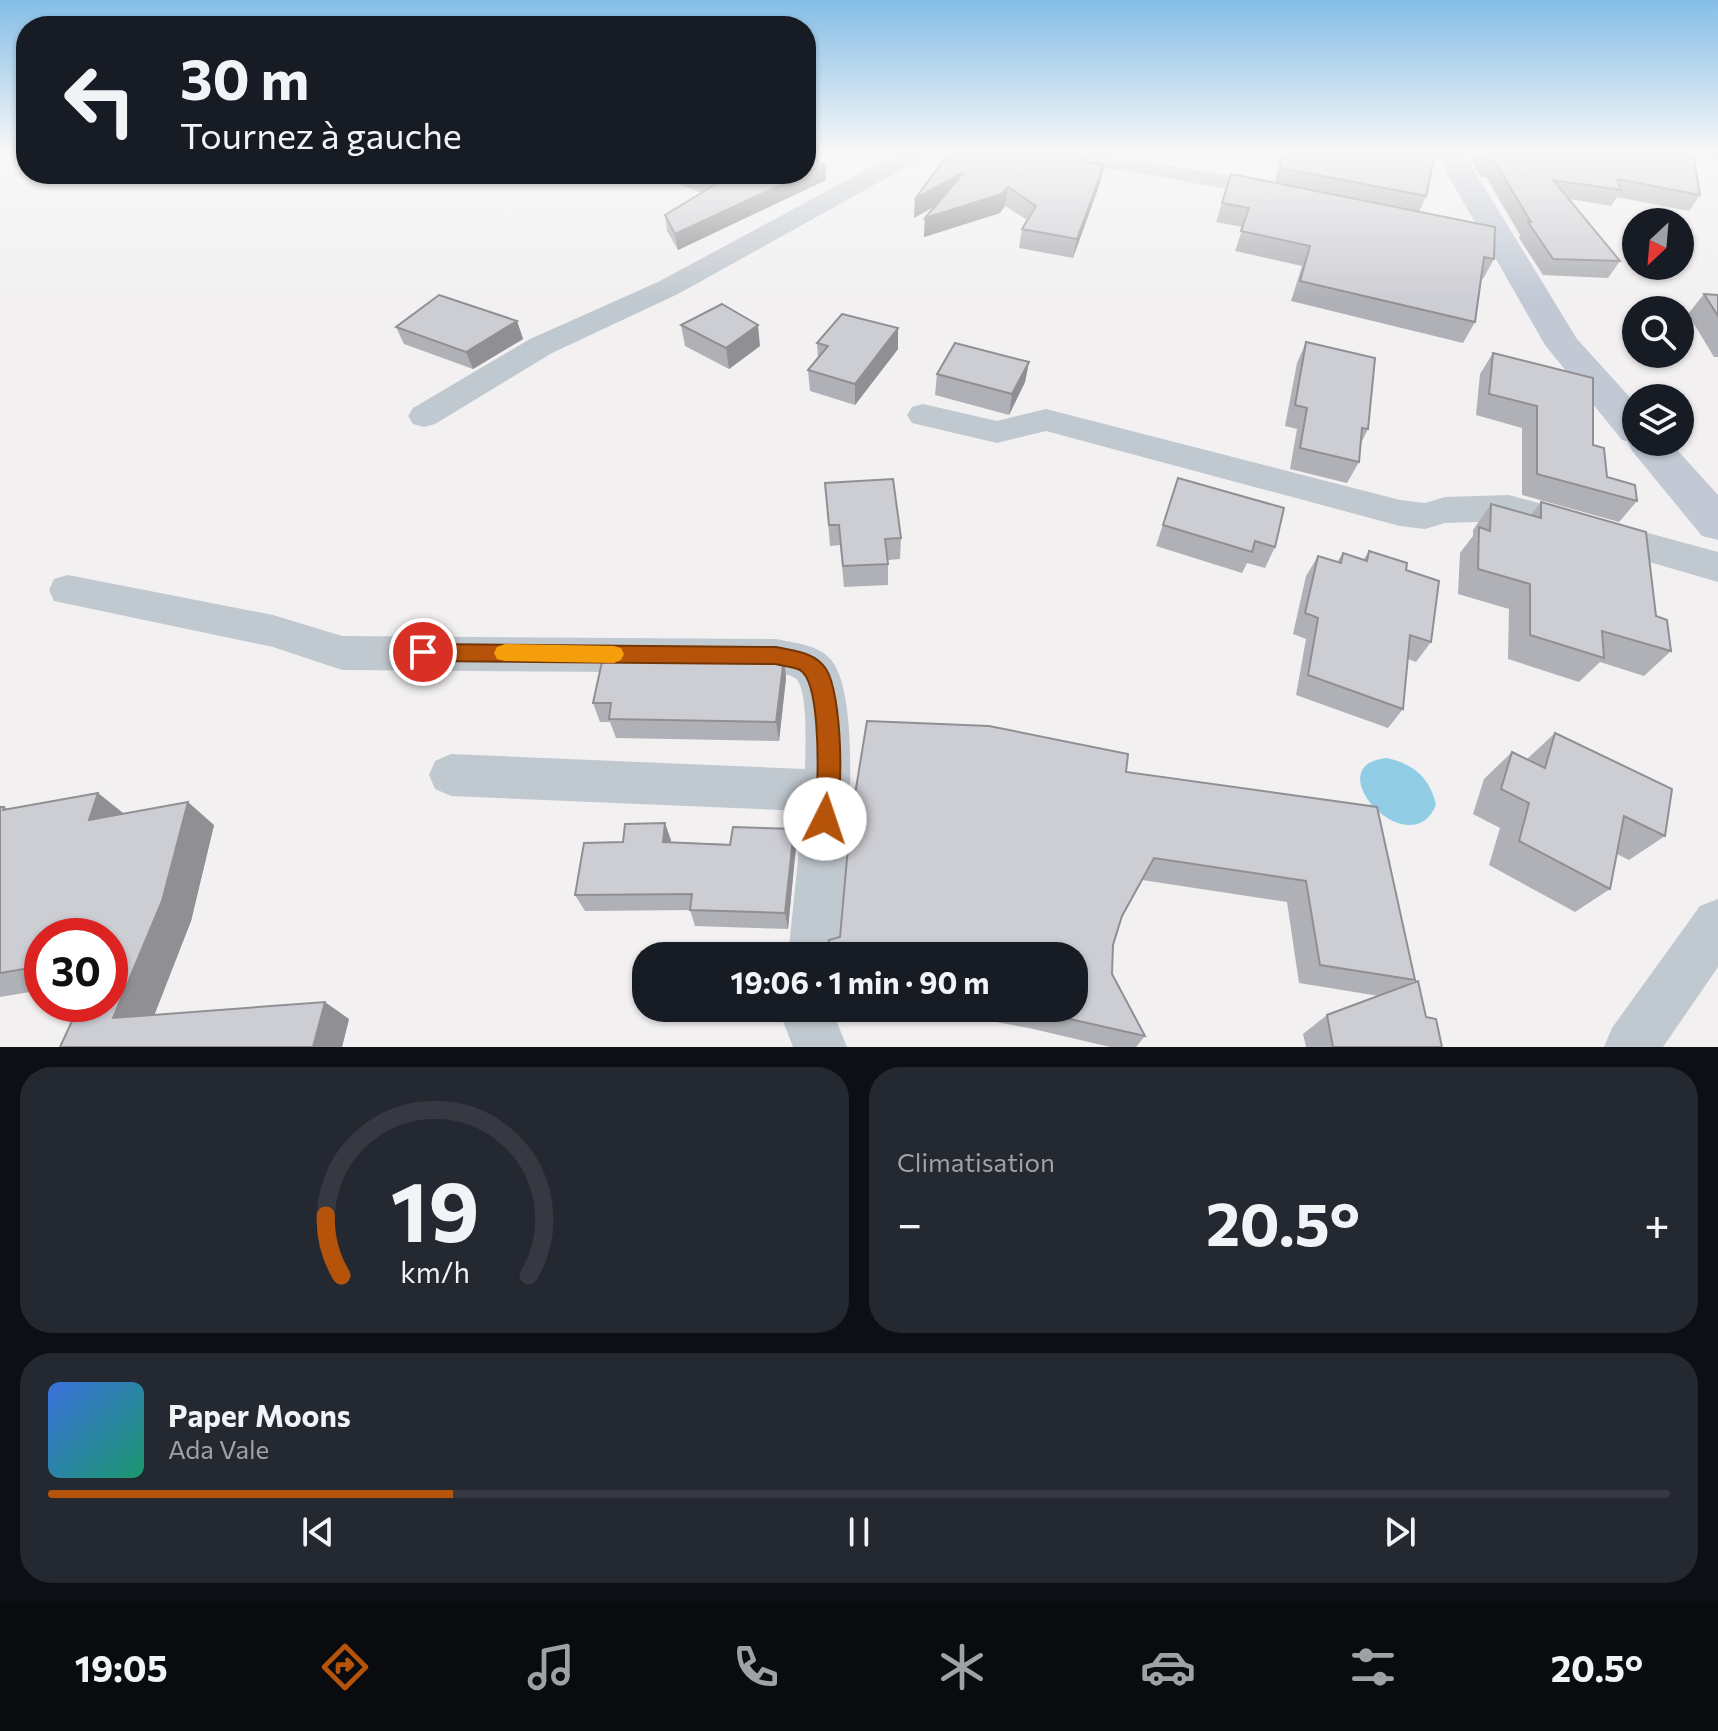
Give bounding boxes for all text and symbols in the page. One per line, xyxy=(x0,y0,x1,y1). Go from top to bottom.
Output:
text: 30 m xyxy=(180,43,309,112)
icon: left xyxy=(48,48,152,152)
text: Tournez à gauche xyxy=(180,112,462,156)
north arrow xyxy=(1622,208,1694,280)
map controls xyxy=(1622,208,1694,456)
button: search xyxy=(1622,296,1694,368)
button: layers xyxy=(1622,384,1694,456)
pin xyxy=(389,618,457,686)
icon: arrive xyxy=(401,630,445,674)
position arrow xyxy=(783,777,867,861)
speed limit sign: 30 xyxy=(24,918,128,1022)
text: 19:06 · 1 min · 90 m xyxy=(731,963,989,1000)
text: Climatisation xyxy=(897,1146,1055,1177)
text: 19 xyxy=(390,1157,479,1259)
text: 20.5° xyxy=(1206,1185,1360,1258)
text: − xyxy=(897,1195,922,1249)
text: + xyxy=(1644,1195,1670,1249)
text: km/h xyxy=(400,1254,469,1289)
text: Paper Moons xyxy=(168,1396,351,1433)
text: Ada Vale xyxy=(168,1433,269,1464)
icon: previous xyxy=(296,1510,340,1554)
icon: pause xyxy=(837,1510,881,1554)
icon: next xyxy=(1378,1510,1422,1554)
icon: directions xyxy=(317,1639,373,1695)
icon: music xyxy=(523,1639,579,1695)
icon: phone xyxy=(728,1639,784,1695)
icon: climate xyxy=(934,1639,990,1695)
icon: car xyxy=(1140,1639,1196,1695)
icon: filters xyxy=(1345,1639,1401,1695)
text: 19:05 xyxy=(75,1645,168,1689)
text: 20.5° xyxy=(1551,1645,1643,1689)

